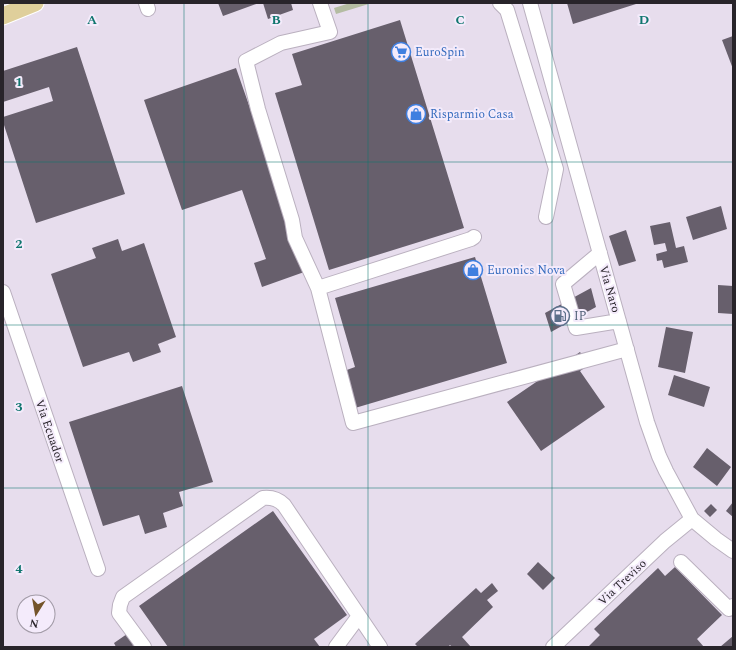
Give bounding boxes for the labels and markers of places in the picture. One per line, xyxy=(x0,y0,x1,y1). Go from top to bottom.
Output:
supermarket icon: EuroSpin xyxy=(390,41,412,63)
place label: EuroSpin xyxy=(415,43,465,62)
shop icon: Risparmio Casa xyxy=(405,103,427,125)
place label: Risparmio Casa xyxy=(430,105,514,124)
shop icon: Euronics Nova xyxy=(462,259,484,281)
place label: Euronics Nova xyxy=(487,261,565,280)
fuel station icon: IP xyxy=(549,305,571,327)
place label: IP xyxy=(574,307,587,326)

